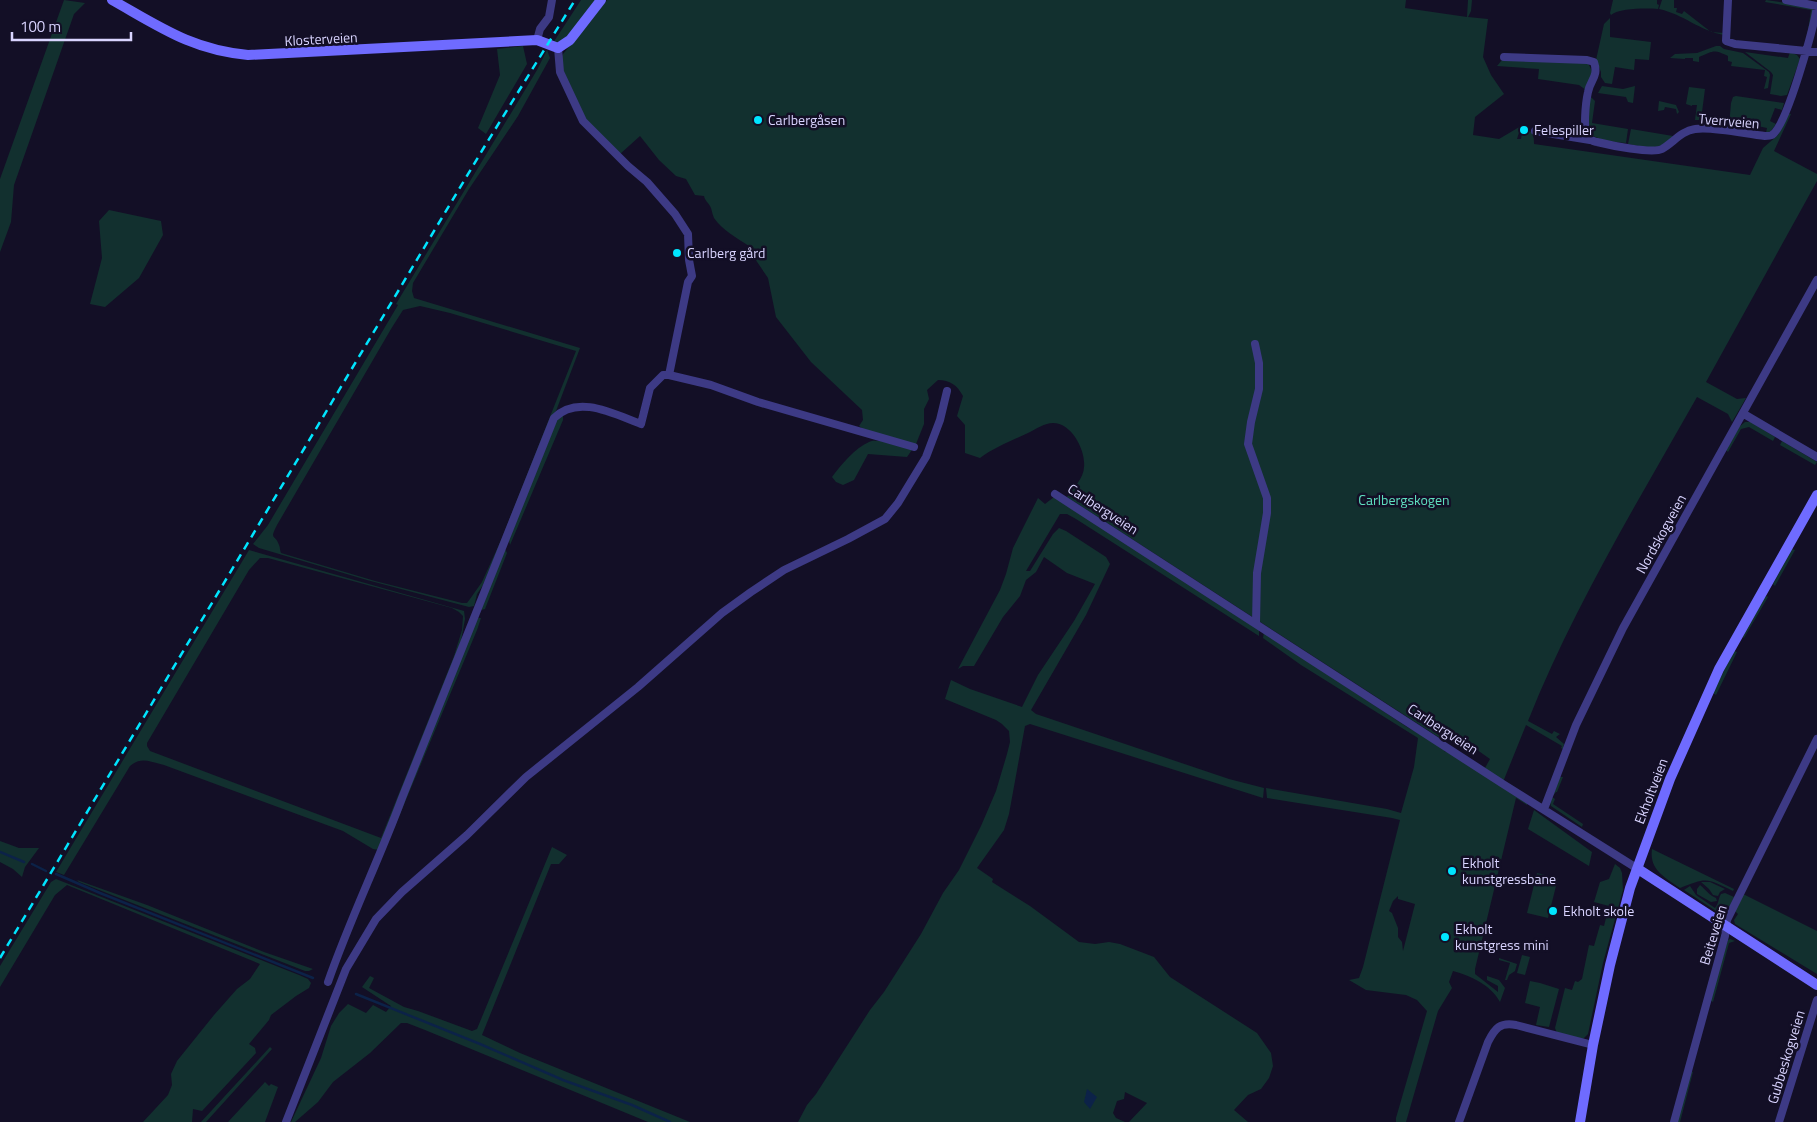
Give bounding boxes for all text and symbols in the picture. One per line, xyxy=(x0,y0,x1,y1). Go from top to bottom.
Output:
scale bar xyxy=(12,10,131,42)
text: 100 m xyxy=(20,15,61,38)
street label: Klosterveien xyxy=(284,26,358,51)
street label: Tverrveien xyxy=(1698,107,1760,134)
place label: Carlbergåsen xyxy=(768,109,845,130)
marker: Carlbergåsen xyxy=(752,114,764,126)
place label: Felespiller xyxy=(1534,119,1594,140)
marker: Felespiller xyxy=(1518,124,1530,136)
place label: Carlberg gård xyxy=(687,242,765,263)
marker: Carlberg gård xyxy=(671,247,683,259)
street label: Carlbergveien xyxy=(1064,478,1143,539)
park label: Carlbergskogen xyxy=(1358,489,1450,510)
street label: Nordskogveien xyxy=(1630,490,1691,577)
street label: Carlbergveien xyxy=(1404,698,1483,759)
street label: Ekholtveien xyxy=(1628,755,1673,827)
place label: Ekholt kunstgressbane xyxy=(1462,852,1556,889)
marker: Ekholt kunstgressbane xyxy=(1446,865,1458,877)
place label: Ekholt skole xyxy=(1563,900,1634,921)
street label: Beiteveien xyxy=(1693,902,1732,968)
marker: Ekholt skole xyxy=(1547,905,1559,917)
place label: Ekholt kunstgress mini xyxy=(1455,918,1549,955)
marker: Ekholt kunstgress mini xyxy=(1439,931,1451,943)
street label: Gubbeskogveien xyxy=(1761,1007,1810,1106)

